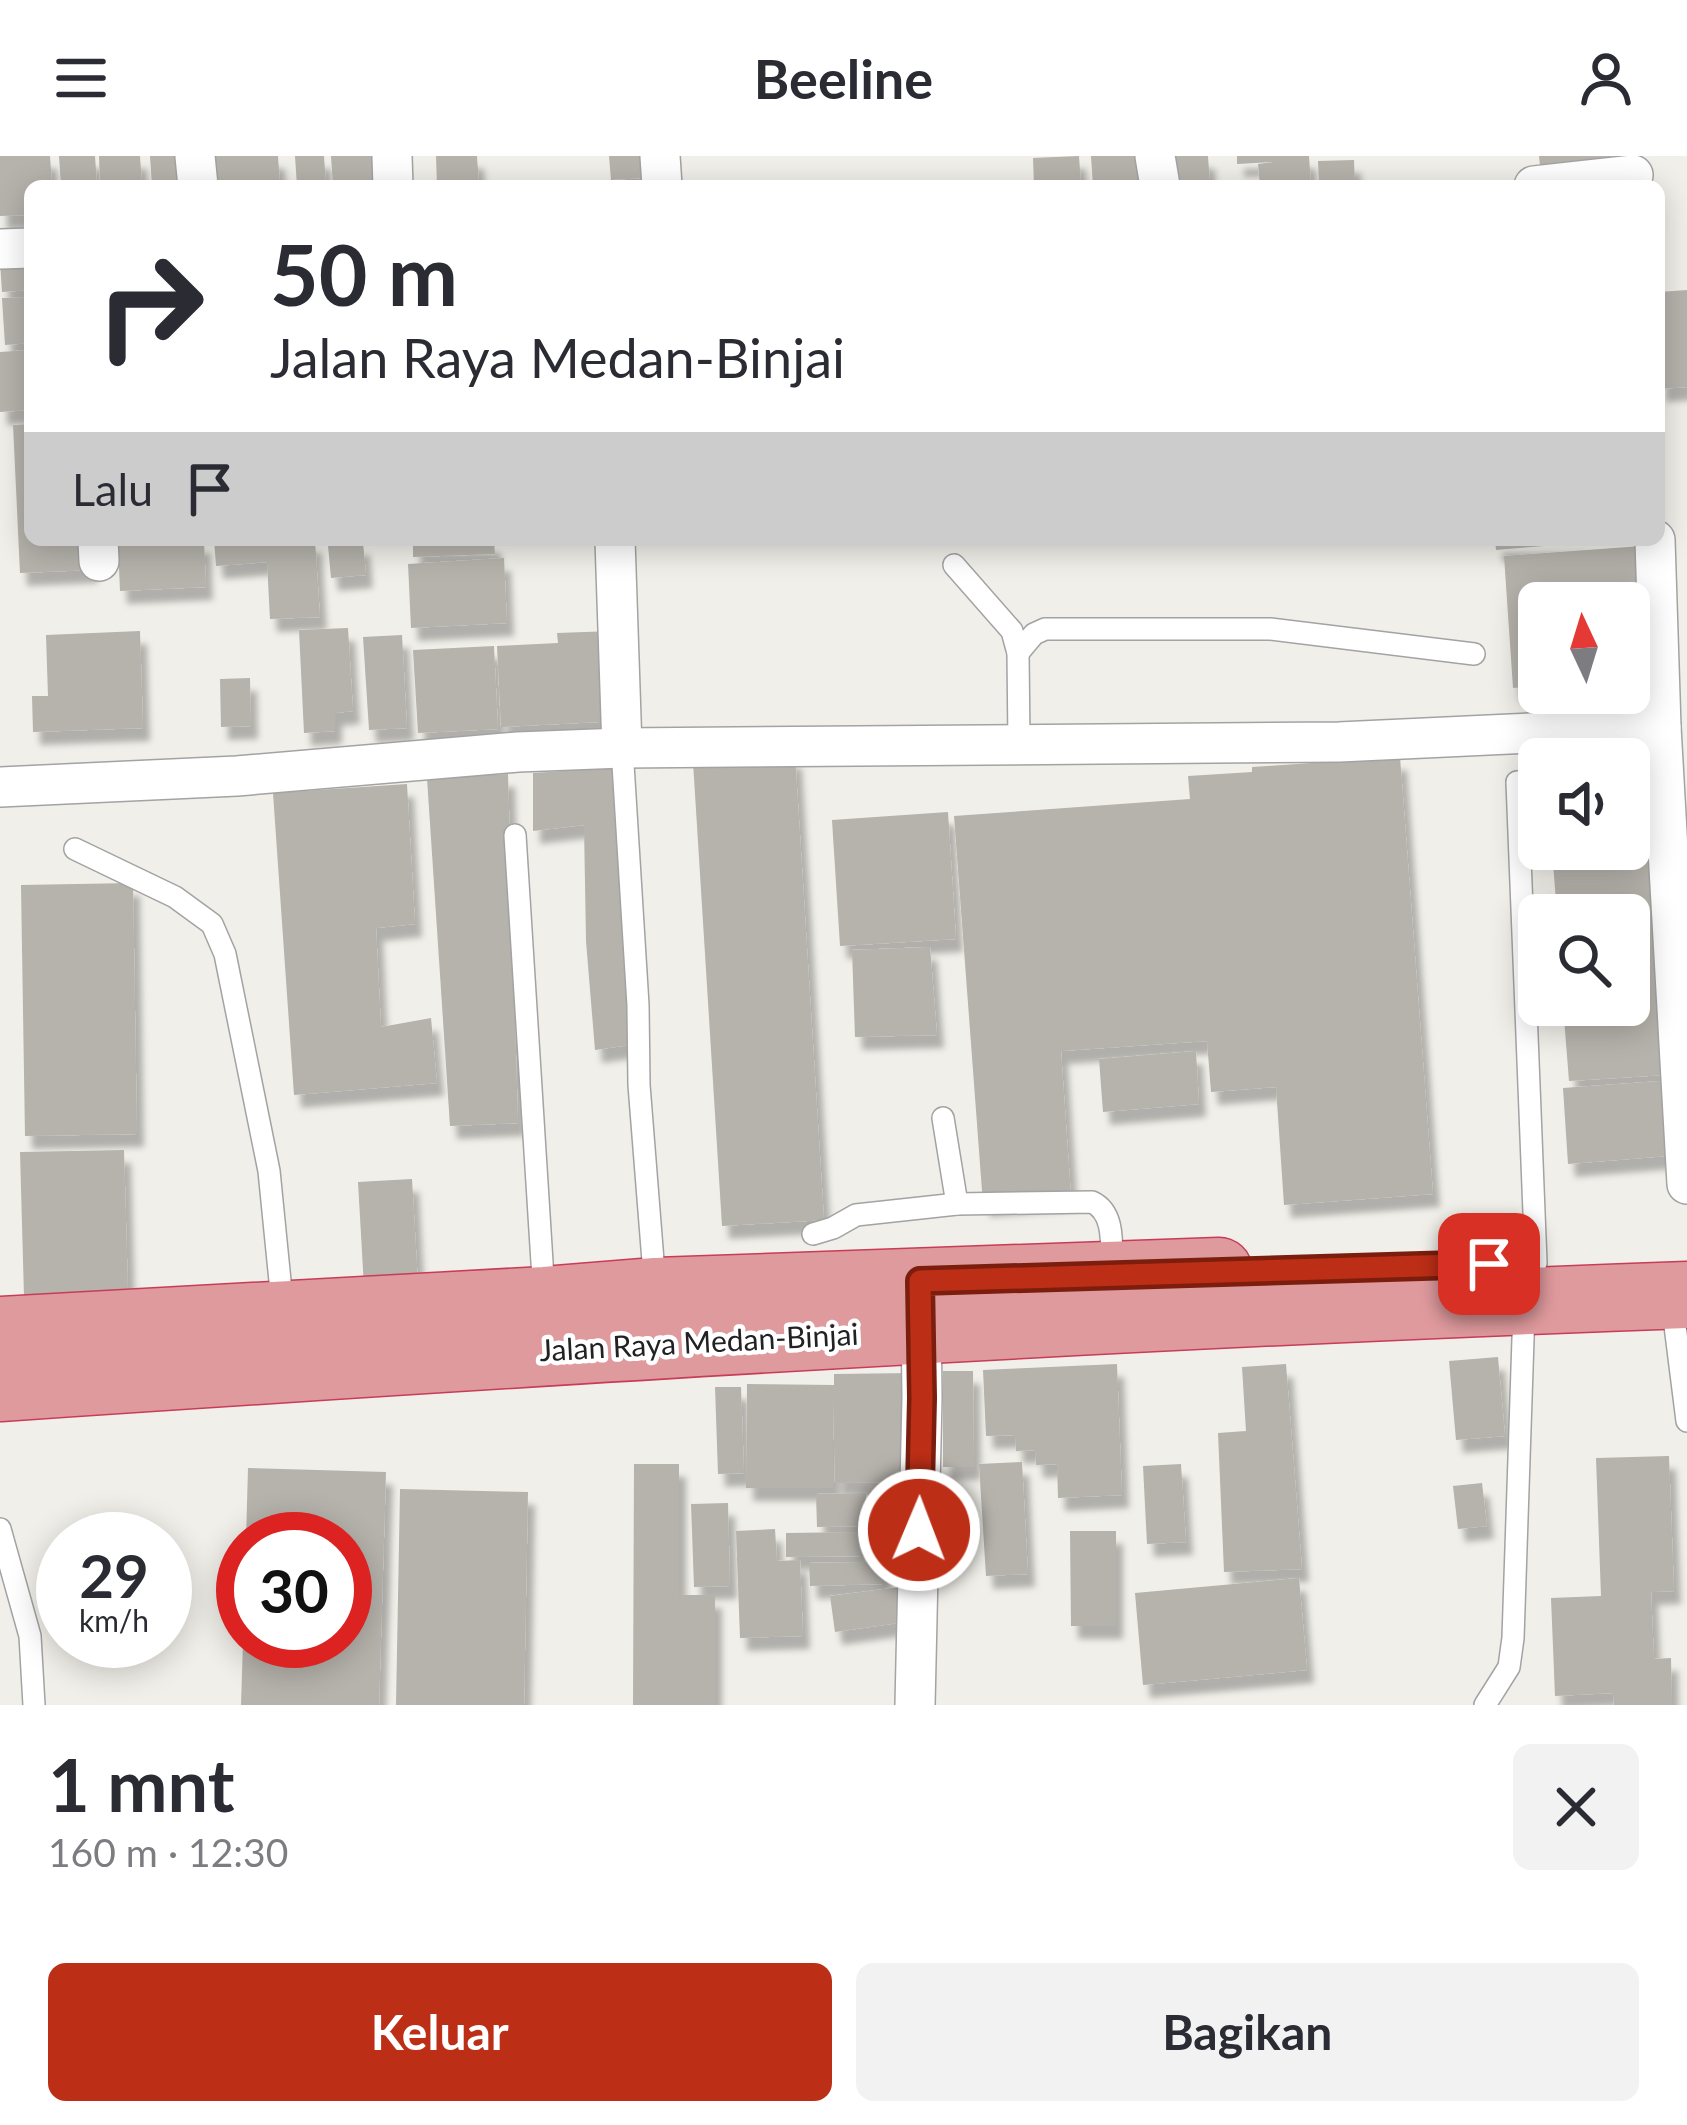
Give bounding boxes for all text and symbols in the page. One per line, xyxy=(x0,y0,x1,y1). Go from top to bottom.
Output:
icon: menu xyxy=(48,45,114,111)
icon: person xyxy=(1573,45,1639,111)
text: Beeline xyxy=(754,46,933,111)
text: 50 m xyxy=(270,223,458,324)
icon: right xyxy=(72,228,228,384)
text: Jalan Raya Medan-Binjai xyxy=(270,325,845,390)
icon: arrive xyxy=(177,456,243,522)
text: Lalu xyxy=(72,462,153,516)
north arrow xyxy=(1518,582,1650,714)
map controls xyxy=(1518,582,1650,1026)
button: sound xyxy=(1518,738,1650,870)
button: search xyxy=(1518,894,1650,1026)
pin xyxy=(1438,1213,1540,1315)
icon: arrive xyxy=(1456,1231,1522,1297)
street label: Jalan Raya Medan-Binjai xyxy=(538,1315,859,1367)
position arrow xyxy=(856,1467,982,1593)
speed limit sign: 30 xyxy=(216,1512,372,1668)
text: 29 xyxy=(79,1539,149,1611)
text: km/h xyxy=(79,1602,149,1638)
text: 1 mnt xyxy=(48,1741,234,1827)
button: close xyxy=(1513,1744,1639,1870)
text: 160 m · 12:30 xyxy=(48,1829,288,1875)
button: Keluar xyxy=(48,1963,832,2101)
button: Bagikan xyxy=(856,1963,1639,2101)

